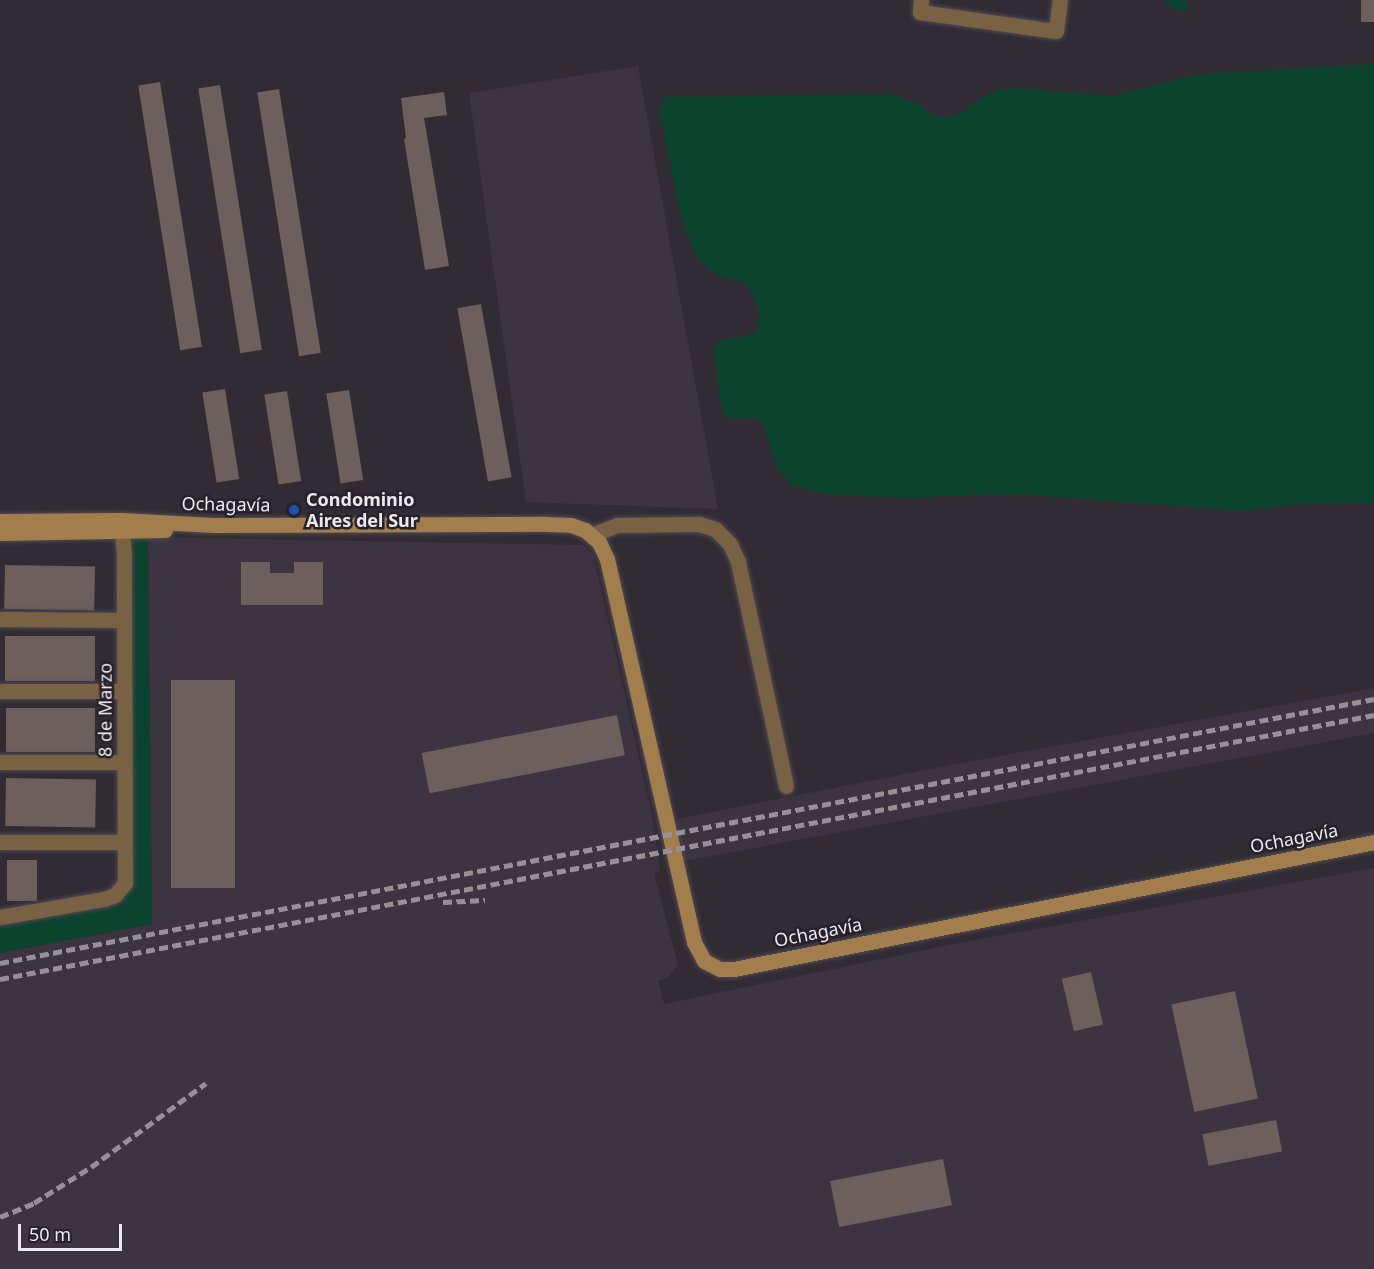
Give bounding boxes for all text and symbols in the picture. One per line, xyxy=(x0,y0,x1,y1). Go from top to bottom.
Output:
place label: Condominio Aires del Sur xyxy=(306,489,418,532)
street label: Ochagavía xyxy=(181,492,271,516)
marker: Condominio Aires del Sur xyxy=(287,503,301,517)
street label: 8 de Marzo xyxy=(94,663,116,757)
street label: Ochagavía xyxy=(1248,819,1340,857)
street label: Ochagavía xyxy=(772,913,864,951)
scale bar xyxy=(21,1212,124,1250)
text: 50 m xyxy=(29,1222,71,1246)

